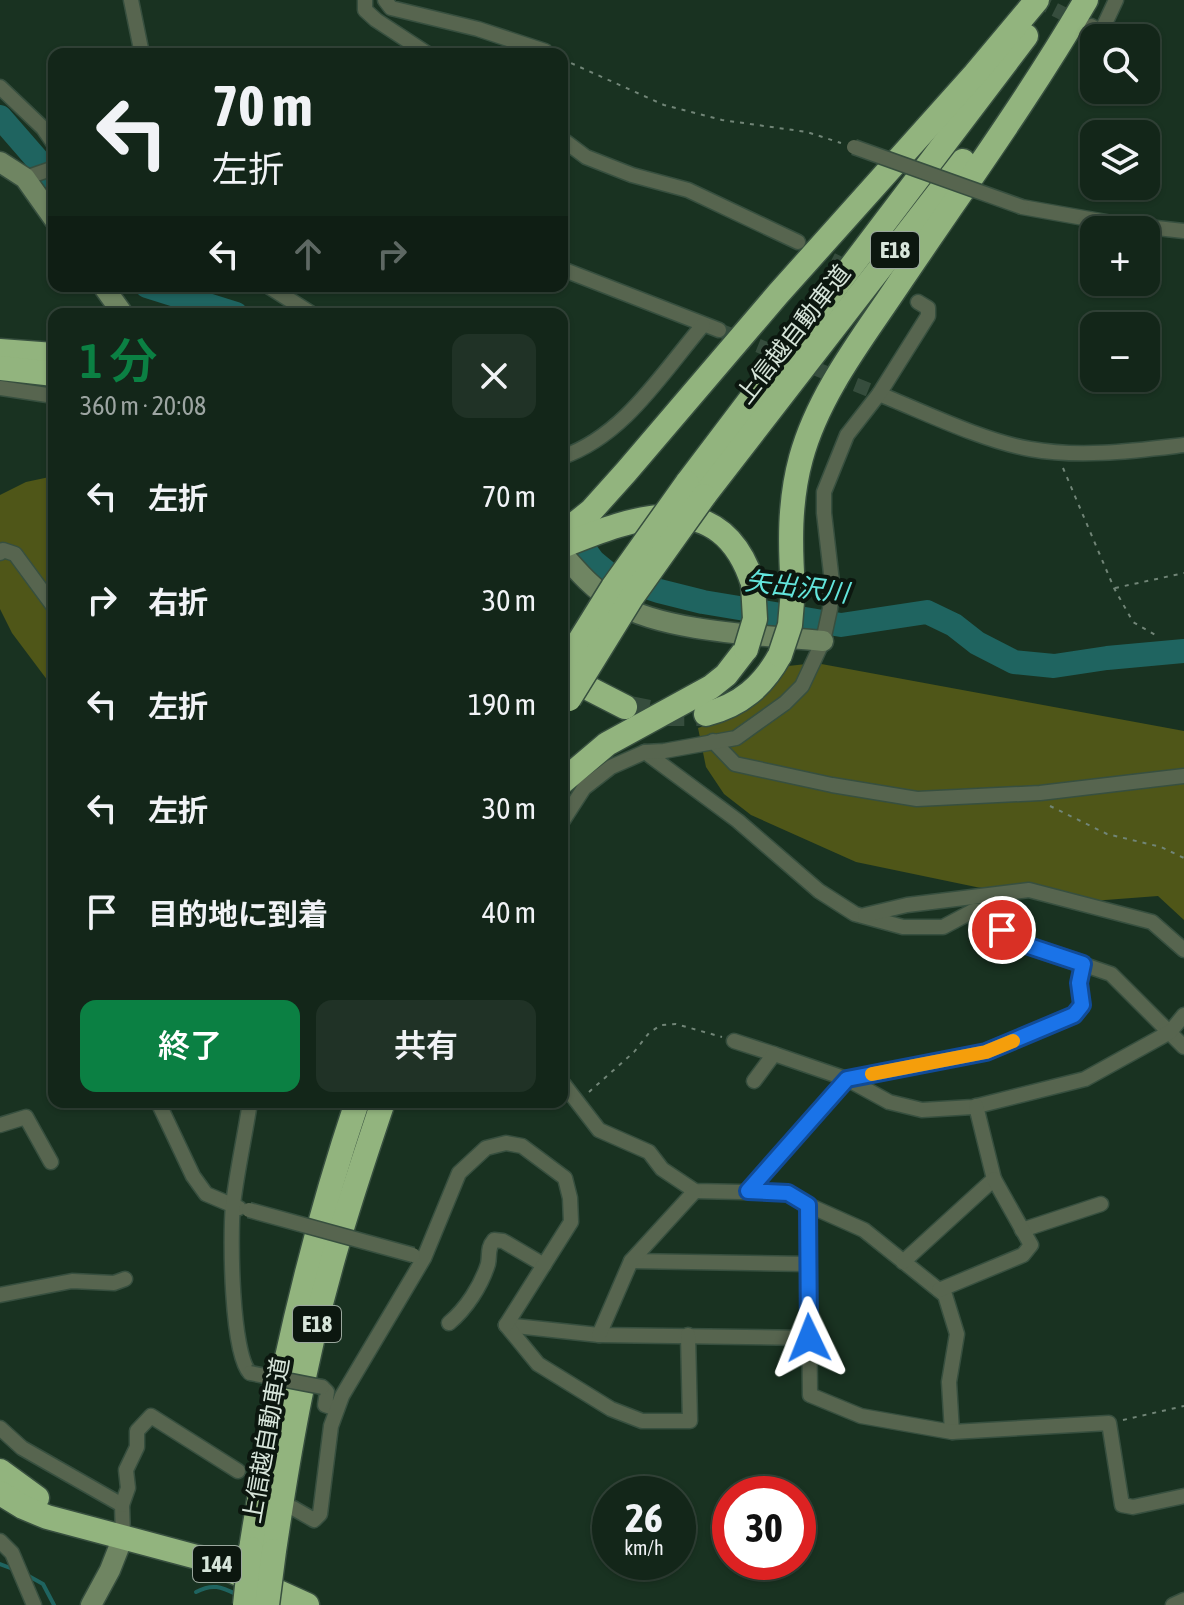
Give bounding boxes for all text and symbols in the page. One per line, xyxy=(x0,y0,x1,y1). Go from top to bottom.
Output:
map controls xyxy=(1080,24,1160,392)
button: search xyxy=(1080,24,1160,104)
text: 70 m xyxy=(212,74,313,138)
icon: left xyxy=(80,80,184,184)
button: layers xyxy=(1080,120,1160,200)
text: 左折 xyxy=(212,148,284,190)
button: + xyxy=(1080,216,1160,296)
icon: left xyxy=(202,232,246,276)
icon: ahead xyxy=(286,232,330,276)
icon: right xyxy=(370,232,414,276)
road number: E18 xyxy=(871,232,919,268)
street label: 上信越自動車道 xyxy=(731,259,855,409)
button: − xyxy=(1080,312,1160,392)
text: 1 分 xyxy=(80,333,157,388)
button: close xyxy=(452,334,536,418)
text: 360 m · 20:08 xyxy=(80,391,206,421)
icon: left xyxy=(80,474,124,518)
text: 70 m xyxy=(482,479,536,513)
text: 左折 xyxy=(148,481,208,515)
water label: 矢出沢川 xyxy=(744,566,853,609)
icon: right xyxy=(80,578,124,622)
text: 30 m xyxy=(482,583,536,617)
text: 右折 xyxy=(148,585,208,619)
icon: left xyxy=(80,682,124,726)
text: 190 m xyxy=(468,687,536,721)
text: 左折 xyxy=(148,689,208,723)
icon: left xyxy=(80,786,124,830)
text: 30 m xyxy=(482,791,536,825)
text: 左折 xyxy=(148,793,208,827)
icon: arrive xyxy=(80,890,124,934)
text: 40 m xyxy=(482,895,536,929)
pin xyxy=(968,896,1036,964)
text: 目的地に到着 xyxy=(148,897,328,931)
icon: arrive xyxy=(980,908,1024,952)
button: 終了 xyxy=(80,1000,300,1092)
button: 共有 xyxy=(316,1000,536,1092)
position arrow xyxy=(767,1296,851,1380)
road number: E18 xyxy=(293,1306,341,1342)
street label: 上信越自動車道 xyxy=(238,1355,294,1525)
speed limit sign: 30 xyxy=(712,1476,816,1580)
text: 26 xyxy=(625,1495,663,1540)
text: km/h xyxy=(624,1536,664,1559)
road number: 144 xyxy=(193,1546,241,1582)

